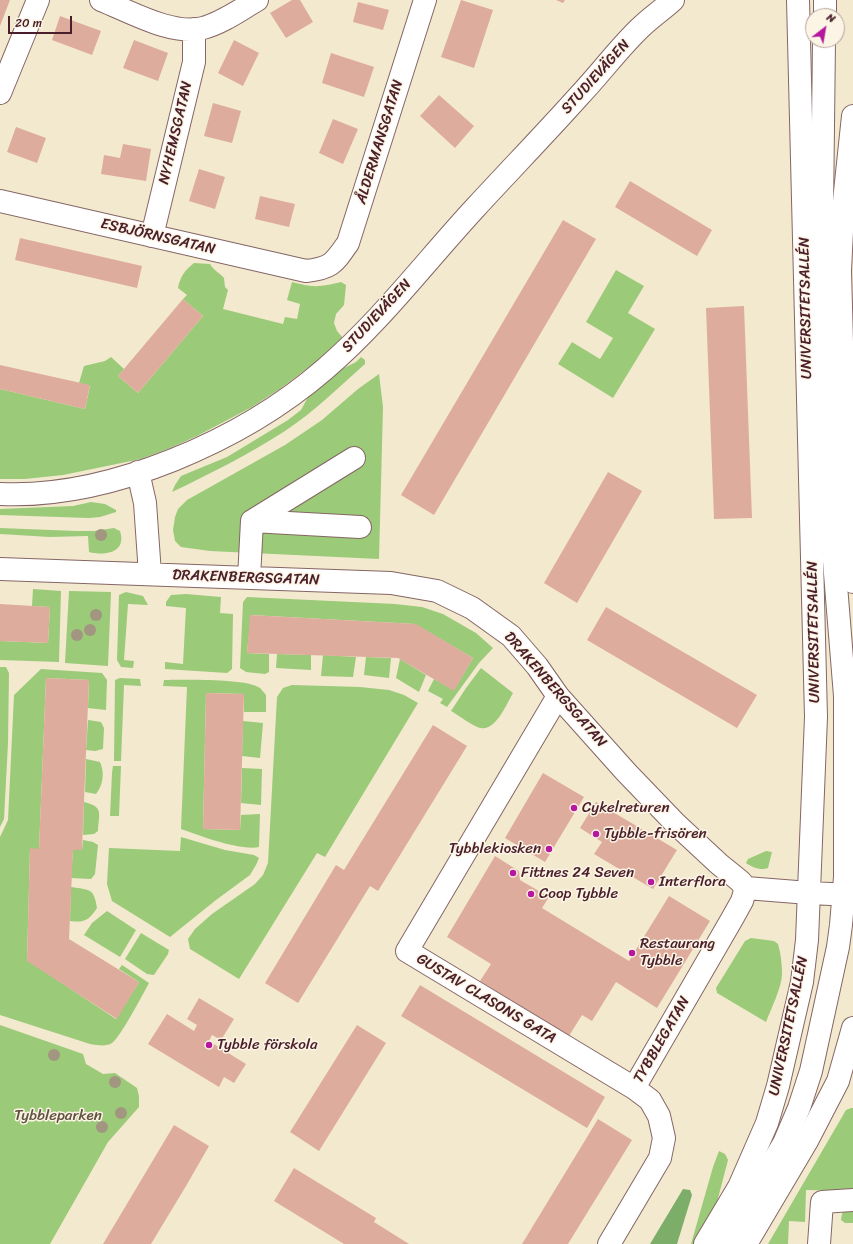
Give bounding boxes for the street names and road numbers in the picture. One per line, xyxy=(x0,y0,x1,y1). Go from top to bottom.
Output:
street label: STUDIEVÄGEN xyxy=(558,36,634,118)
street label: ÅLDERMANSGATAN xyxy=(353,78,407,206)
street label: NYHEMSGATAN xyxy=(155,80,197,186)
street label: ESBJÖRNSGATAN xyxy=(99,215,217,259)
street label: UNIVERSITETSALLÉN xyxy=(796,237,816,379)
street label: STUDIEVÄGEN xyxy=(338,276,416,356)
street label: UNIVERSITETSALLÉN xyxy=(804,561,824,703)
street label: DRAKENBERGSGATAN xyxy=(172,566,320,590)
street label: DRAKENBERGSGATAN xyxy=(500,628,610,752)
street label: GUSTAV CLASONS GATA xyxy=(413,950,559,1048)
street label: UNIVERSITETSALLÉN xyxy=(765,955,813,1097)
street label: TYBBLEGATAN xyxy=(630,994,694,1086)

